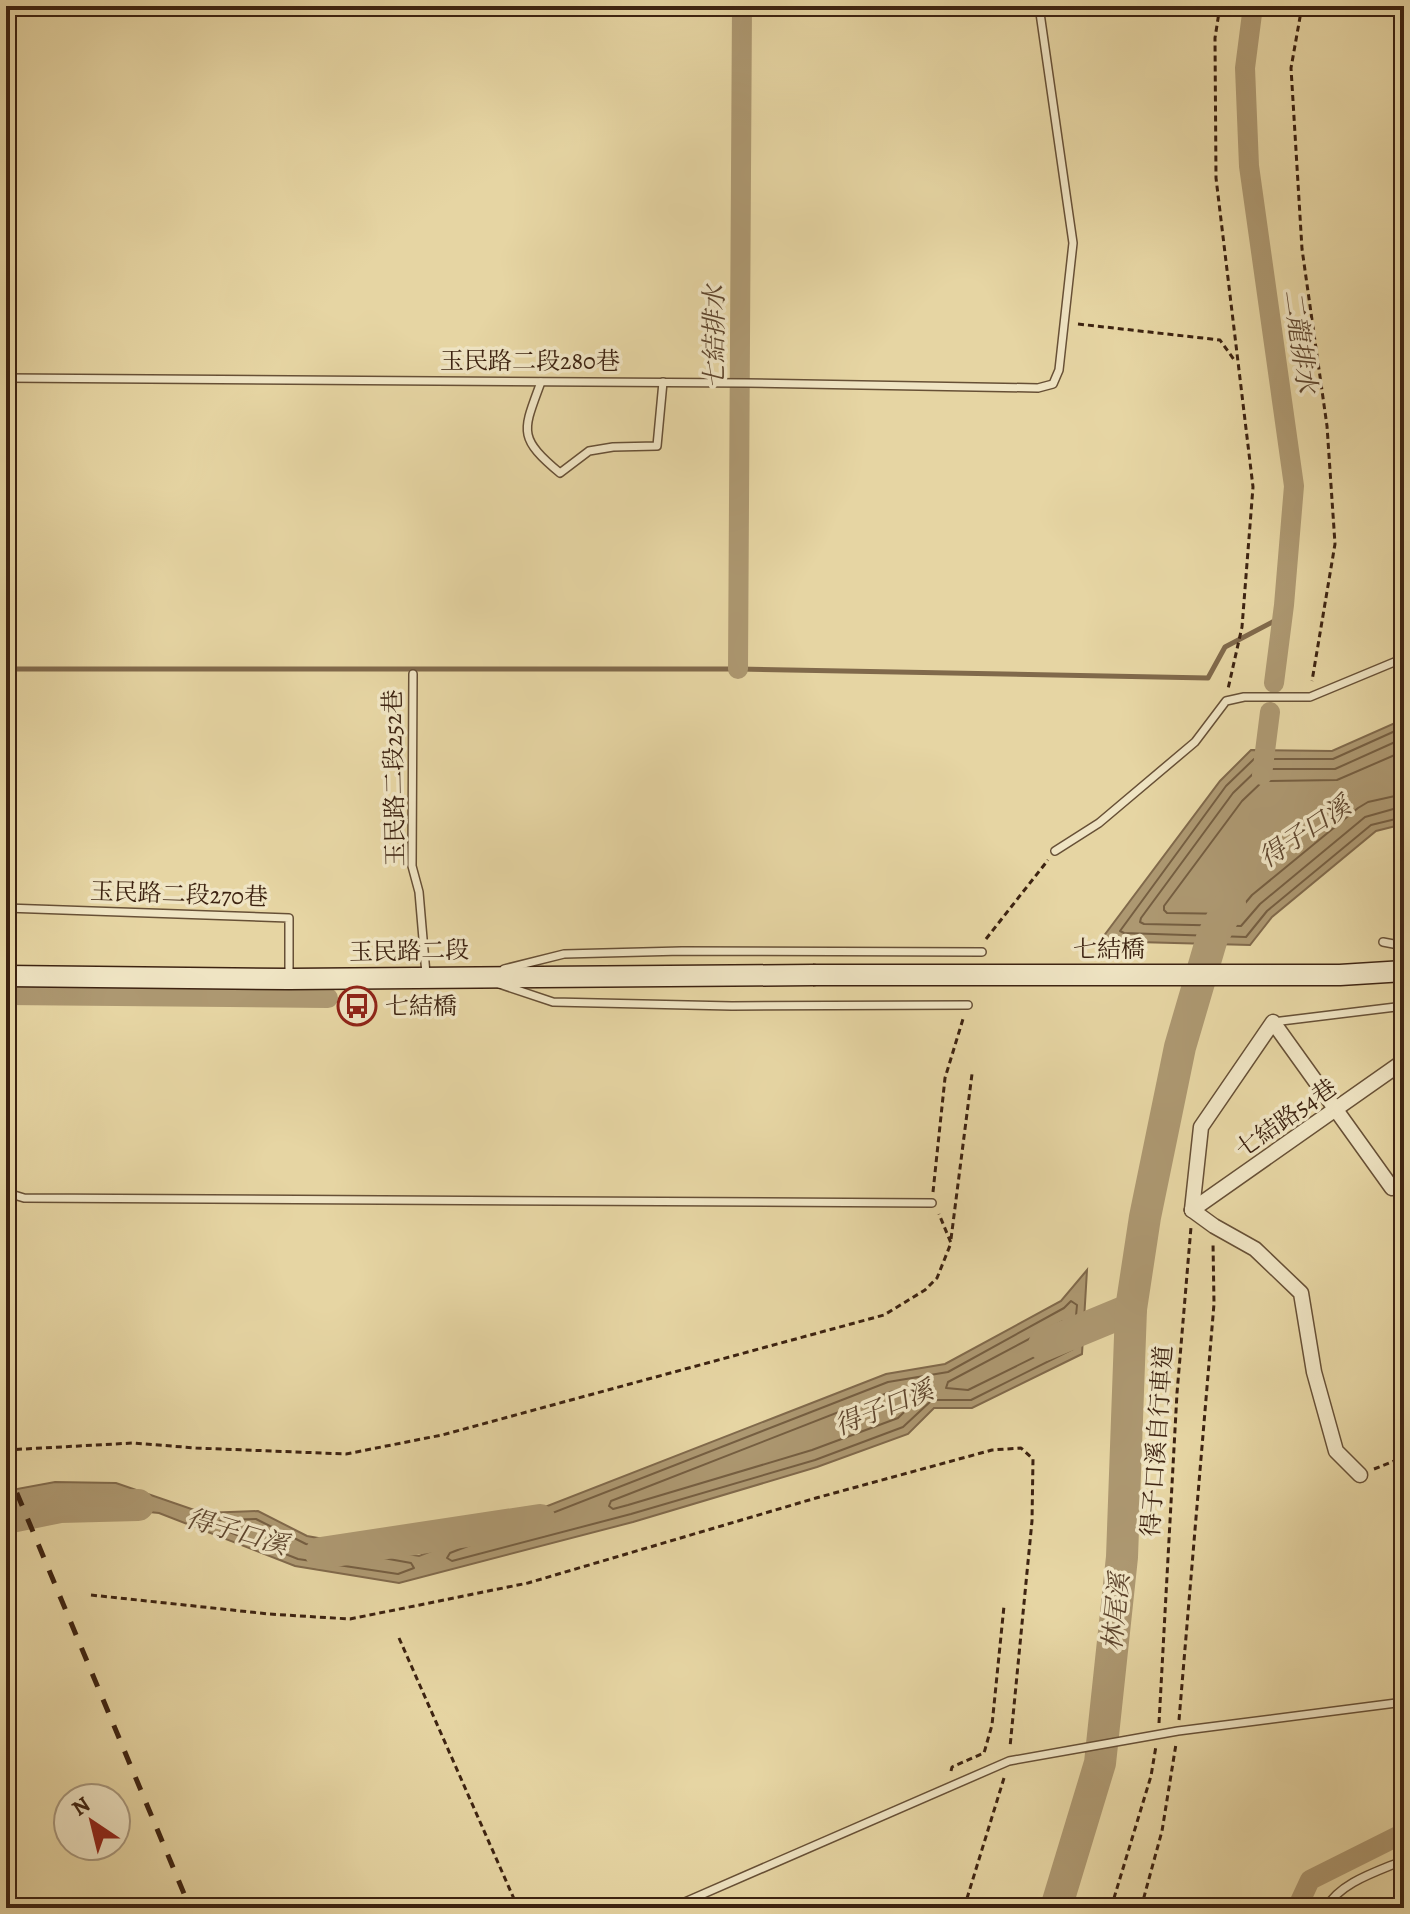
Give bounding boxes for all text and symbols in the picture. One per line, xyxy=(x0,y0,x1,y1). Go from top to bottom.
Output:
water label: 七結排水 xyxy=(697,282,732,389)
water label: 二龍排水 xyxy=(1275,287,1325,398)
street label: 玉民路二段280巷 xyxy=(440,345,620,377)
street label: 玉民路二段252巷 xyxy=(376,689,412,867)
water label: 得子口溪 xyxy=(1252,787,1360,876)
street label: 玉民路二段270巷 xyxy=(89,875,269,913)
street label: 七結橋 xyxy=(1073,933,1145,965)
street label: 玉民路二段 xyxy=(349,934,469,968)
bus stop icon: 七結橋 xyxy=(336,985,378,1027)
place label: 七結橋 xyxy=(385,990,457,1022)
street label: 七結路54巷 xyxy=(1229,1071,1343,1165)
street label: 得子口溪自行車道 xyxy=(1134,1344,1180,1538)
water label: 得子口溪 xyxy=(829,1371,942,1444)
water label: 得子口溪 xyxy=(182,1501,295,1564)
water label: 林尾溪 xyxy=(1095,1568,1138,1653)
north arrow xyxy=(52,1782,132,1862)
text: N xyxy=(66,1790,96,1823)

